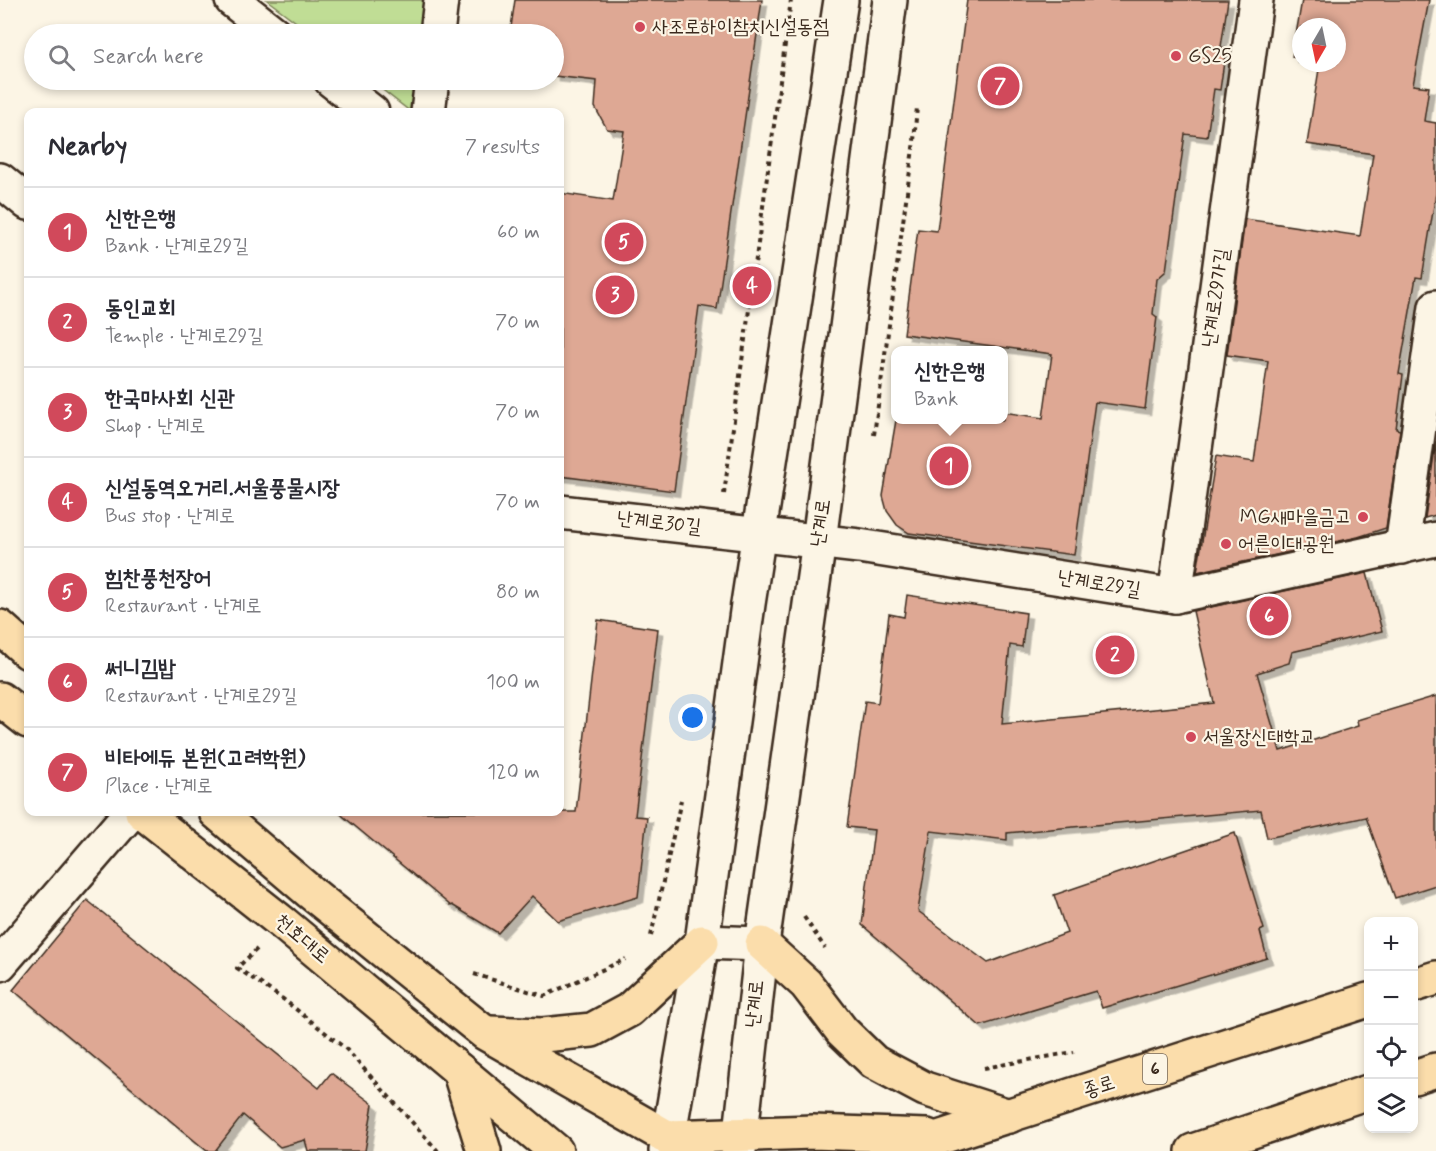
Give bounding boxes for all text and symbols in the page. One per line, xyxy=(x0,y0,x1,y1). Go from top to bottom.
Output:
place label: 사조로하이참치신설동점 xyxy=(652,14,829,41)
north arrow xyxy=(1292,18,1346,72)
marker: 사조로하이참치신설동점 xyxy=(633,20,647,34)
search box xyxy=(24,24,564,90)
icon: search xyxy=(45,41,78,74)
text: Search here xyxy=(93,43,204,71)
place label: GS25 xyxy=(1188,43,1232,70)
marker: GS25 xyxy=(1169,49,1183,63)
pin: 7 xyxy=(980,64,1020,109)
text: Nearby xyxy=(48,130,127,164)
text: 7 results xyxy=(465,134,540,161)
text: 신한은행 xyxy=(105,205,176,233)
text: 1 xyxy=(63,219,72,246)
text: 60 m xyxy=(497,219,540,246)
pin: 5 xyxy=(604,220,644,264)
text: Bank · 난계로29길 xyxy=(105,233,249,260)
street label: 난계로29가길 xyxy=(1196,247,1236,349)
pin: 4 xyxy=(732,264,771,308)
pin: 3 xyxy=(596,272,634,318)
text: 동인교회 xyxy=(105,295,176,323)
text: 2 xyxy=(63,309,72,336)
text: 70 m xyxy=(495,309,540,336)
text: Temple · 난계로29길 xyxy=(105,323,263,350)
popup xyxy=(891,346,1008,424)
text: 신한은행 xyxy=(914,358,985,386)
text: 한국마사회 신관 xyxy=(105,385,235,413)
text: Bank xyxy=(914,386,958,413)
text: 3 xyxy=(63,399,72,426)
text: 70 m xyxy=(495,399,540,426)
text: Shop · 난계로 xyxy=(105,413,205,440)
pin: 1 xyxy=(930,444,968,488)
text: 신설동역오거리.서울풍물시장 xyxy=(105,475,340,503)
text: 4 xyxy=(62,489,73,516)
text: 70 m xyxy=(495,489,540,516)
street label: 난계로 xyxy=(804,497,838,549)
text: Bus stop · 난계로 xyxy=(105,503,235,530)
place label: MG새마을금고 xyxy=(1240,504,1351,531)
street label: 난계로30길 xyxy=(616,505,702,541)
marker: MG새마을금고 xyxy=(1356,510,1370,524)
place label: 어른이대공원 xyxy=(1238,531,1335,558)
marker: 어른이대공원 xyxy=(1219,537,1233,551)
street label: 난계로29길 xyxy=(1055,564,1143,604)
text: 힘찬풍천장어 xyxy=(105,565,211,593)
text: 5 xyxy=(62,579,74,606)
text: 80 m xyxy=(496,579,540,606)
text: Restaurant · 난계로 xyxy=(105,593,262,620)
pin: 6 xyxy=(1250,594,1288,638)
pin: 2 xyxy=(1096,632,1134,678)
text: 써니김밥 xyxy=(105,655,176,683)
text: 6 xyxy=(62,669,73,696)
text: 100 m xyxy=(486,669,540,696)
text: Restaurant · 난계로29길 xyxy=(105,683,297,710)
your location xyxy=(678,703,707,732)
place label: 서울장신대학교 xyxy=(1203,724,1316,751)
marker: 서울장신대학교 xyxy=(1184,730,1198,744)
text: 비타에듀 본원(고려학원) xyxy=(105,745,305,773)
text: 7 xyxy=(61,759,74,786)
text: 120 m xyxy=(487,759,540,786)
text: Place · 난계로 xyxy=(105,773,213,800)
street label: 천호대로 xyxy=(269,908,335,970)
map controls xyxy=(1364,917,1418,1133)
button: + xyxy=(1364,917,1418,971)
button: − xyxy=(1364,971,1418,1025)
street label: 난계로 xyxy=(739,979,771,1029)
button: locate xyxy=(1364,1025,1418,1079)
road number: 6 xyxy=(1143,1054,1167,1084)
street label: 종로 xyxy=(1080,1069,1118,1105)
button: layers xyxy=(1364,1079,1418,1133)

